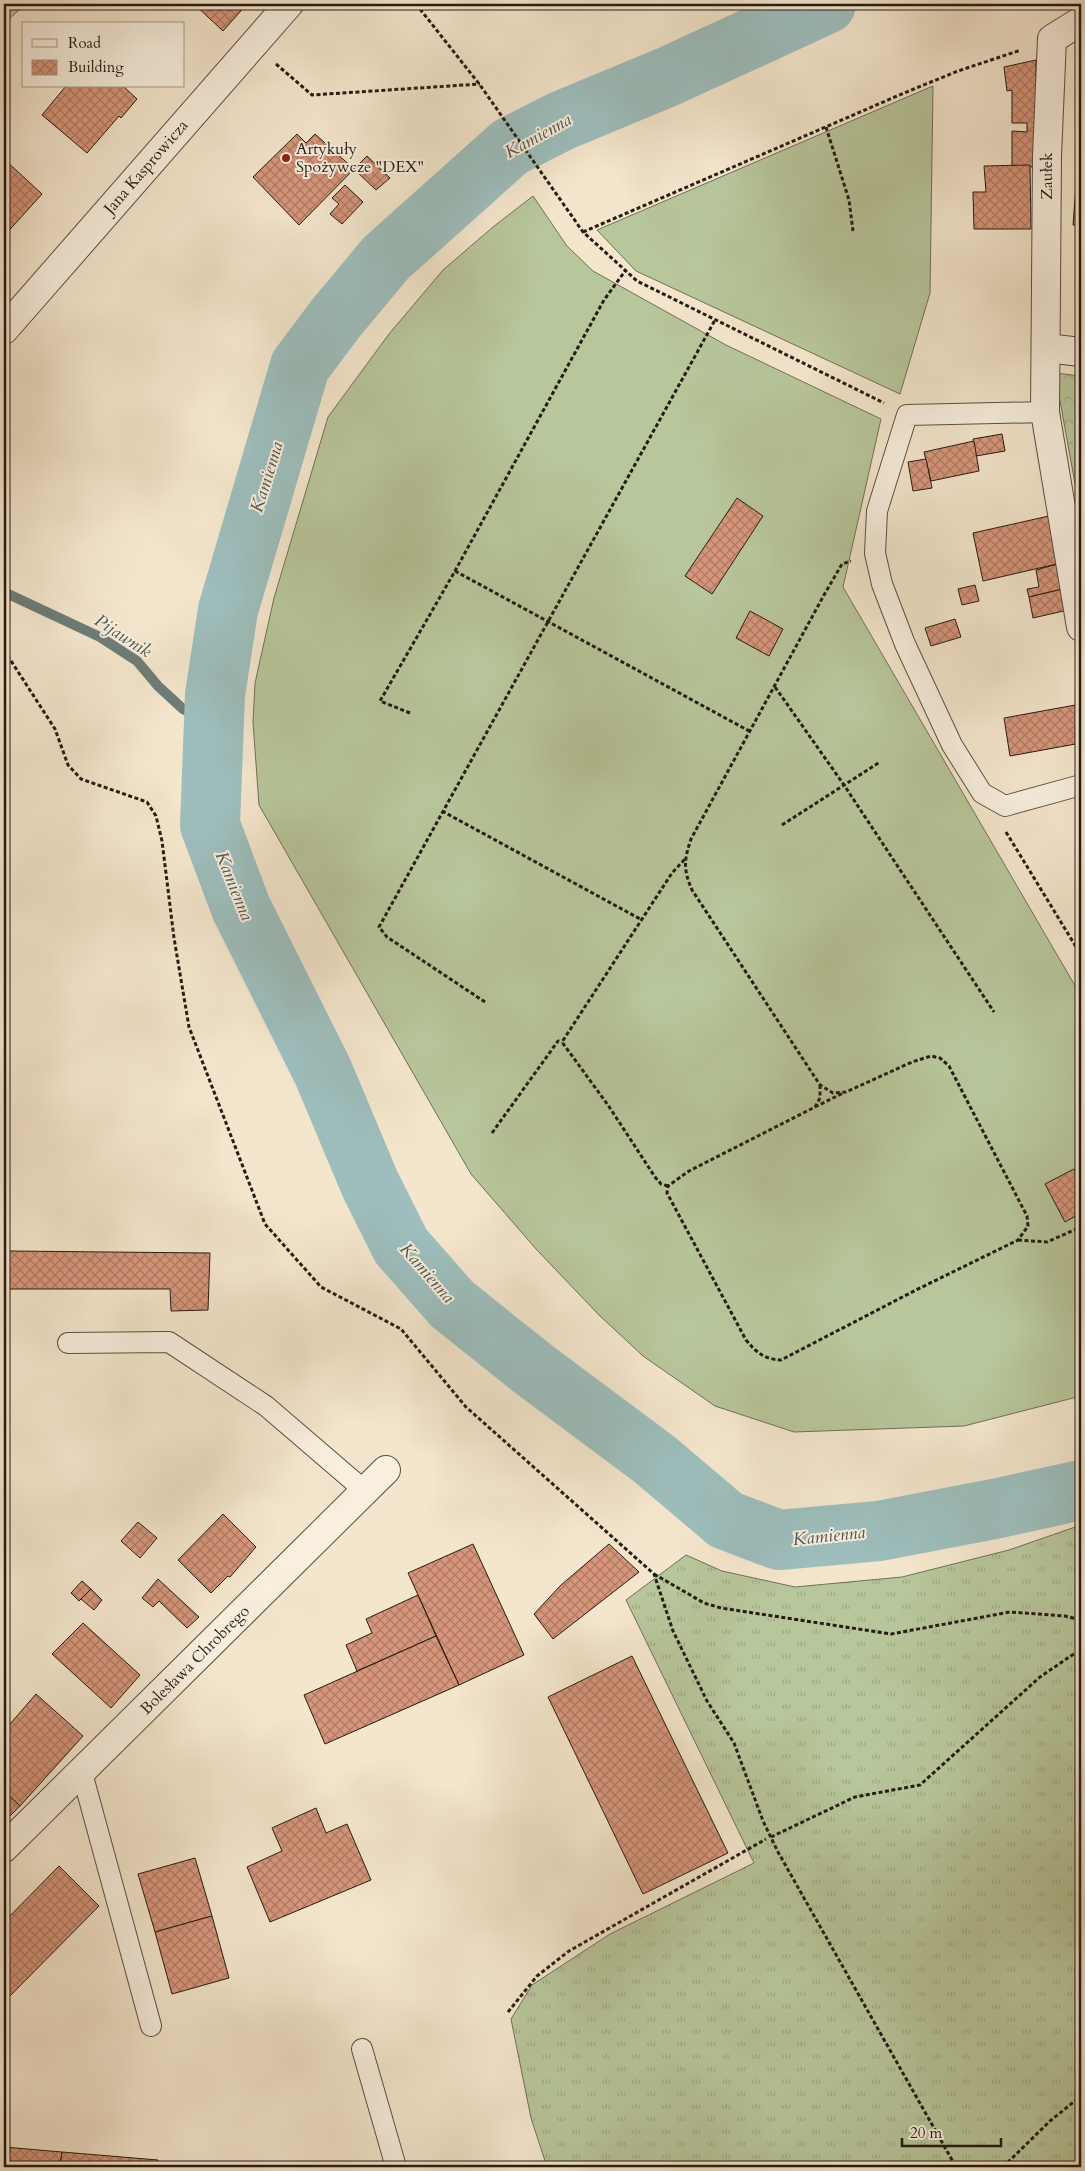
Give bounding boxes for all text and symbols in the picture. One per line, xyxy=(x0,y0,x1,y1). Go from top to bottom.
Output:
legend xyxy=(22,22,185,88)
text: Road xyxy=(68,33,101,53)
text: Building xyxy=(68,57,124,77)
water label: Kamienna xyxy=(500,107,576,165)
street label: Jana Kasprowicza xyxy=(98,115,193,220)
place label: Artykuły Spożywcze "DEX" xyxy=(296,138,424,178)
marker: Artykuły Spożywcze "DEX" xyxy=(280,152,292,164)
street label: Zaułek xyxy=(1036,152,1058,200)
water label: Kamienna xyxy=(244,439,290,515)
water label: Pijawnik xyxy=(89,608,157,664)
water label: Kamienna xyxy=(209,848,259,924)
water label: Kamienna xyxy=(394,1237,460,1309)
water label: Kamienna xyxy=(791,1520,867,1552)
street label: Bolesława Chrobrego xyxy=(135,1600,255,1720)
scale bar xyxy=(902,2116,1001,2148)
text: 20 m xyxy=(910,2123,942,2143)

